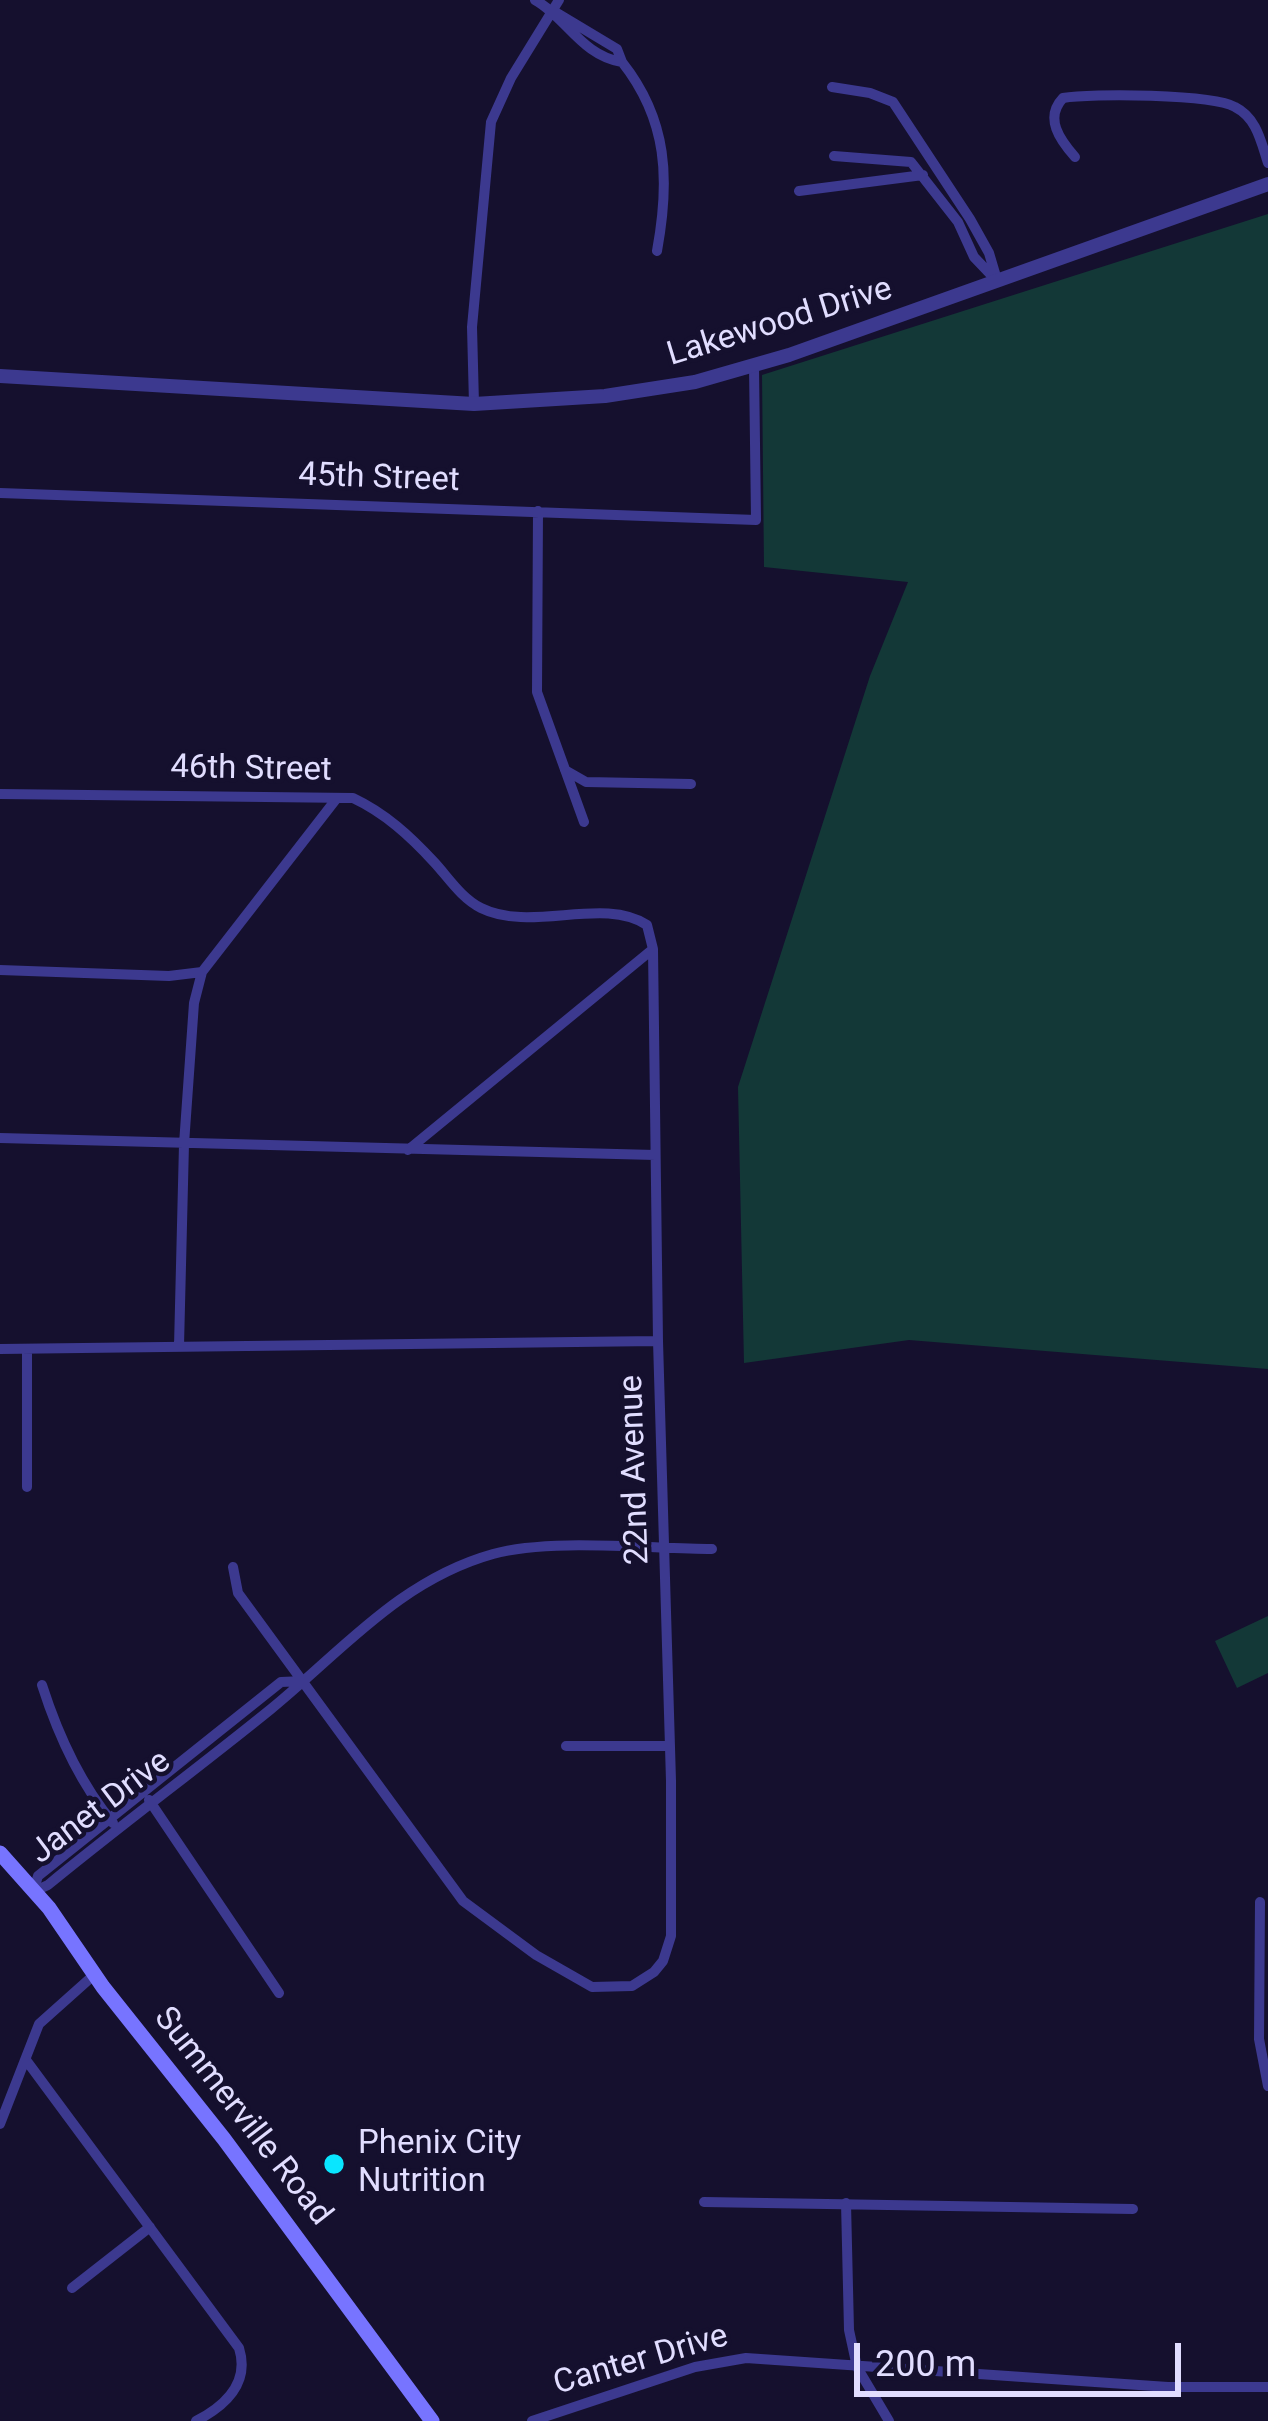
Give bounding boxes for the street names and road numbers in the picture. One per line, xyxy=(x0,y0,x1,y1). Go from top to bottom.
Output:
street label: Lakewood Drive xyxy=(663,270,897,376)
street label: 45th Street xyxy=(298,456,460,502)
street label: 46th Street xyxy=(170,749,332,791)
street label: 22nd Avenue xyxy=(613,1374,659,1566)
street label: Janet Drive xyxy=(23,1743,179,1873)
street label: Summerville Road xyxy=(144,2000,340,2234)
street label: Canter Drive xyxy=(549,2317,733,2405)

